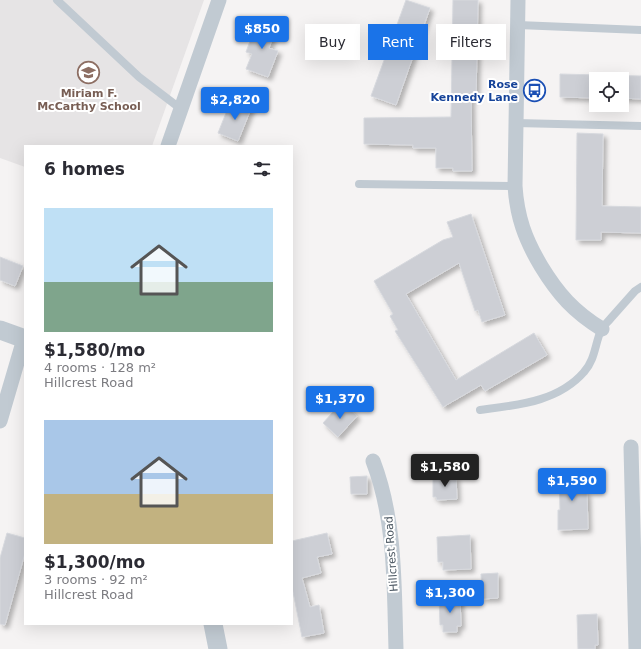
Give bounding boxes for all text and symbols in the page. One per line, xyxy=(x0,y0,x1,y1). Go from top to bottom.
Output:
pin: $850 xyxy=(238,16,286,50)
text: $850 xyxy=(244,21,280,36)
chip: Buy xyxy=(305,24,360,60)
chip: Rent xyxy=(368,24,428,60)
chip: Filters xyxy=(436,24,506,60)
school or university icon: Miriam F. McCarthy School xyxy=(76,60,102,86)
map controls xyxy=(589,72,629,112)
button: locate xyxy=(589,72,629,112)
bus stop icon: Rose Kennedy Lane xyxy=(521,77,547,103)
place label: Rose Kennedy Lane xyxy=(430,78,518,104)
place label: Miriam F. McCarthy School xyxy=(37,87,141,113)
pin: $2,820 xyxy=(202,87,268,121)
text: $2,820 xyxy=(210,92,260,107)
icon: filters xyxy=(251,158,273,180)
text: 6 homes xyxy=(44,159,125,179)
icon: home xyxy=(123,234,195,306)
text: $1,580/mo xyxy=(44,340,145,360)
text: 4 rooms · 128 m² xyxy=(44,360,156,375)
text: Hillcrest Road xyxy=(44,375,133,390)
pin: $1,370 xyxy=(307,386,373,420)
text: $1,370 xyxy=(315,391,365,406)
icon: home xyxy=(123,446,195,518)
pin: $1,580 xyxy=(412,454,478,488)
text: $1,580 xyxy=(420,459,470,474)
pin: $1,590 xyxy=(539,468,605,502)
text: $1,590 xyxy=(547,473,597,488)
street label: Hillcrest Road xyxy=(382,516,401,592)
text: $1,300/mo xyxy=(44,552,145,572)
text: 3 rooms · 92 m² xyxy=(44,572,148,587)
pin: $1,300 xyxy=(417,580,483,614)
text: $1,300 xyxy=(425,585,475,600)
text: Hillcrest Road xyxy=(44,587,133,602)

